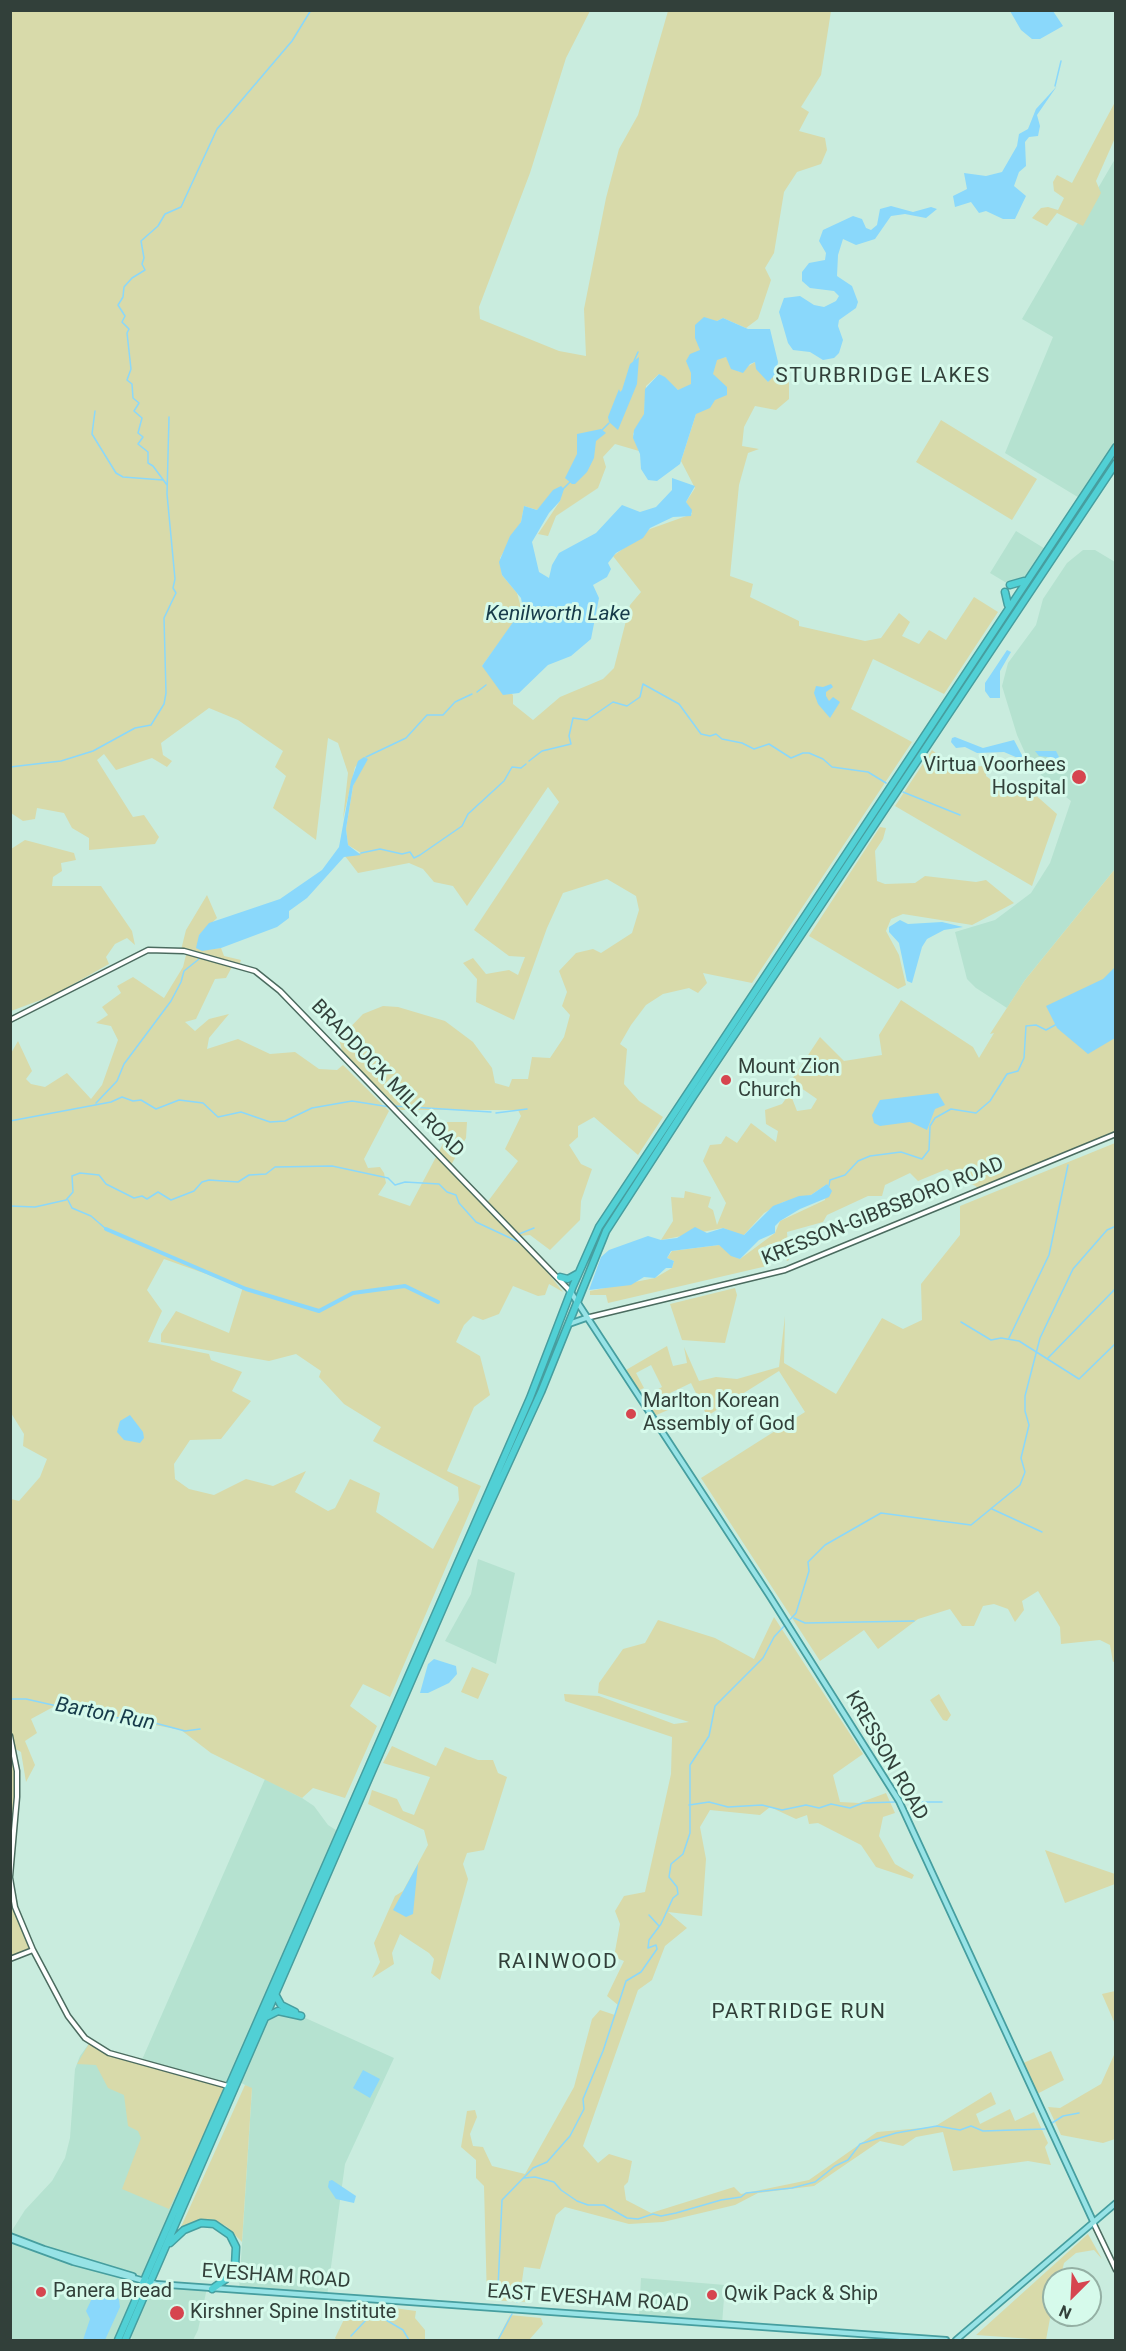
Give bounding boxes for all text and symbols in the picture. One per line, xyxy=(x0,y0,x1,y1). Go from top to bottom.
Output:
district label: STURBRIDGE LAKES xyxy=(775,364,991,390)
water label: Kenilworth Lake xyxy=(486,602,630,628)
place label: Virtua Voorhees Hospital xyxy=(923,754,1066,801)
marker: Virtua Voorhees Hospital xyxy=(1070,768,1088,786)
street label: BRADDOCK MILL ROAD xyxy=(305,995,469,1163)
place label: Mount Zion Church xyxy=(738,1056,840,1103)
marker: Mount Zion Church xyxy=(719,1073,733,1087)
street label: KRESSON-GIBBSBORO ROAD xyxy=(759,1152,1007,1272)
place label: Marlton Korean Assembly of God xyxy=(643,1390,795,1437)
marker: Marlton Korean Assembly of God xyxy=(624,1407,638,1421)
street label: KRESSON ROAD xyxy=(839,1687,933,1825)
water label: Barton Run xyxy=(53,1693,157,1737)
district label: RAINWOOD xyxy=(498,1950,618,1976)
district label: PARTRIDGE RUN xyxy=(711,2000,887,2026)
street label: EVESHAM ROAD xyxy=(201,2260,351,2294)
north arrow xyxy=(1042,2267,1102,2327)
place label: Panera Bread xyxy=(53,2280,172,2304)
street label: EAST EVESHAM ROAD xyxy=(486,2280,690,2318)
place label: Qwik Pack & Ship xyxy=(724,2283,878,2307)
marker: Panera Bread xyxy=(34,2285,48,2299)
marker: Qwik Pack & Ship xyxy=(705,2288,719,2302)
place label: Kirshner Spine Institute xyxy=(190,2301,396,2325)
text: N xyxy=(1056,2301,1074,2323)
marker: Kirshner Spine Institute xyxy=(168,2304,186,2322)

